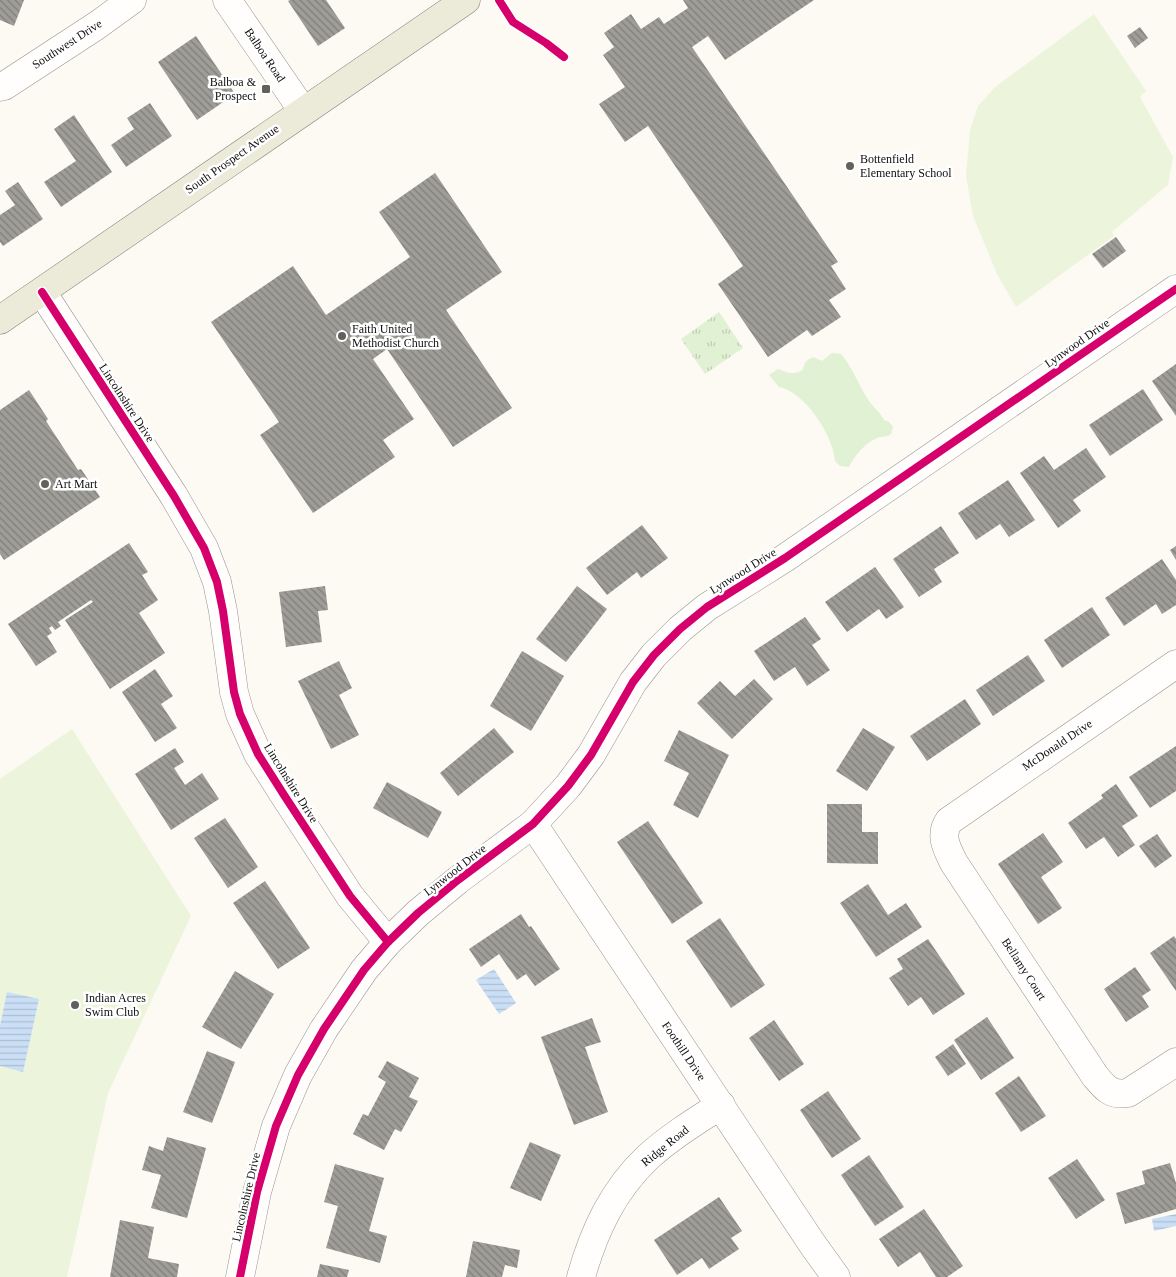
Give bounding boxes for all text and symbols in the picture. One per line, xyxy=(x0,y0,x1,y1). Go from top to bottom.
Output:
street label: Southwest Drive xyxy=(30,16,104,72)
street label: Balboa Road xyxy=(242,25,288,85)
place label: Balboa & Prospect xyxy=(210,75,257,103)
marker: Balboa & Prospect xyxy=(260,83,272,95)
street label: South Prospect Avenue xyxy=(182,121,282,197)
place label: Bottenfield Elementary School xyxy=(860,152,952,180)
marker: Bottenfield Elementary School xyxy=(844,160,856,172)
street label: Lynwood Drive xyxy=(1042,316,1112,370)
place label: Faith United Methodist Church xyxy=(352,322,439,350)
marker: Faith United Methodist Church xyxy=(336,330,348,342)
street label: Lincolnshire Drive xyxy=(96,361,158,445)
place label: Art Mart xyxy=(55,477,98,491)
marker: Art Mart xyxy=(39,478,51,490)
street label: Lynwood Drive xyxy=(707,545,779,597)
street label: McDonald Drive xyxy=(1019,716,1095,774)
street label: Lincolnshire Drive xyxy=(261,741,321,825)
street label: Lynwood Drive xyxy=(421,841,489,899)
street label: Bellamy Court xyxy=(999,935,1050,1003)
place label: Indian Acres Swim Club xyxy=(85,991,146,1019)
marker: Indian Acres Swim Club xyxy=(69,999,81,1011)
street label: Foothill Drive xyxy=(659,1019,709,1083)
street label: Ridge Road xyxy=(638,1123,692,1169)
street label: Lincolnshire Drive xyxy=(229,1151,263,1243)

